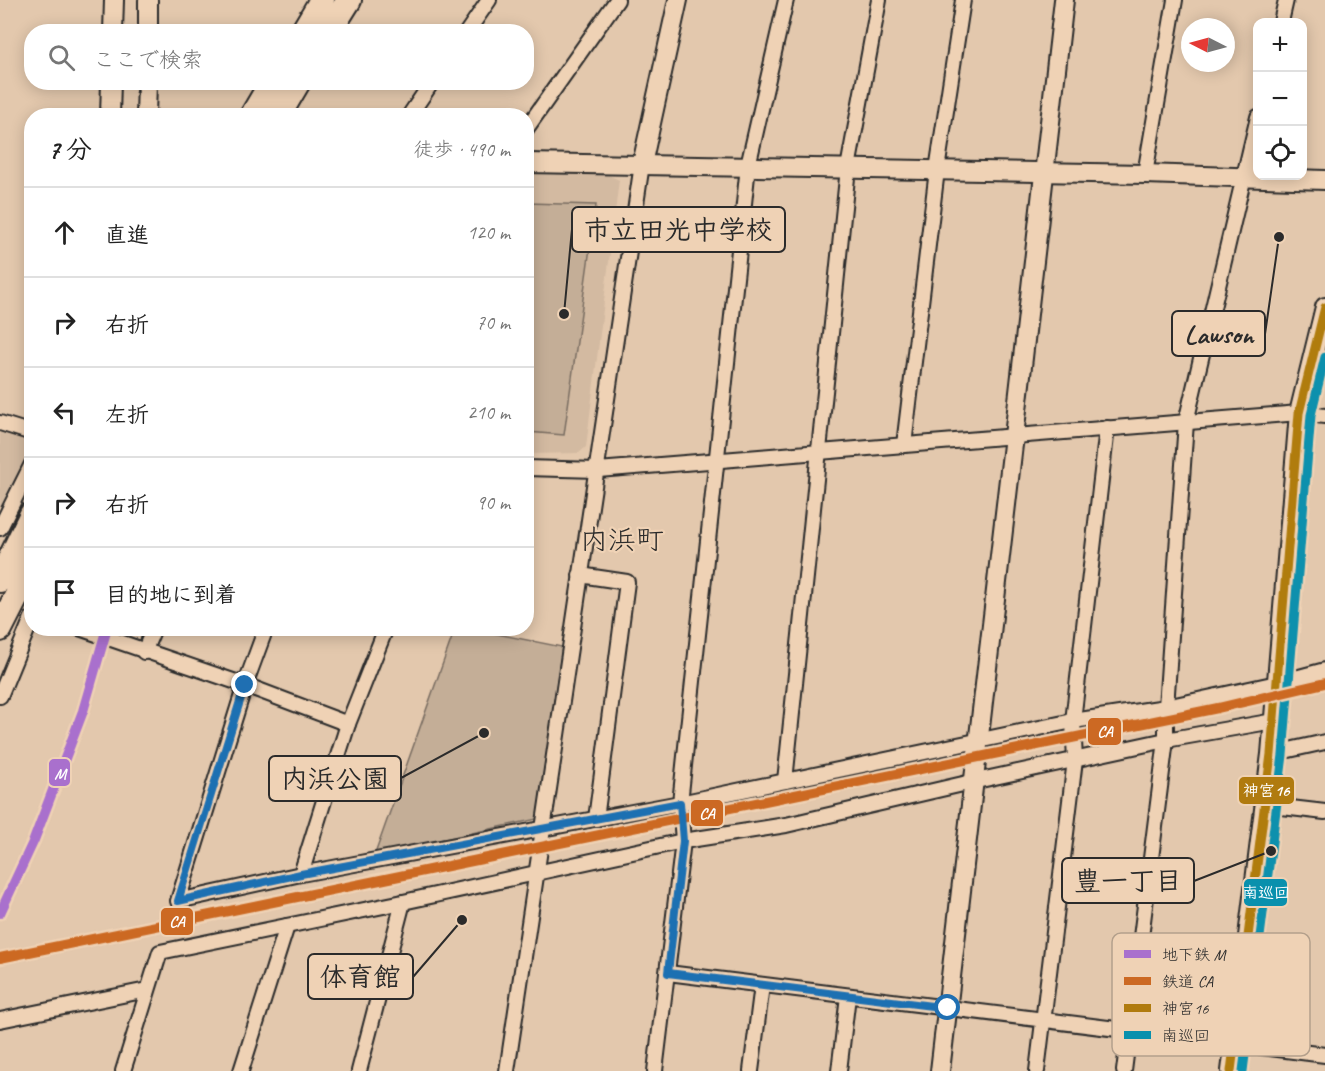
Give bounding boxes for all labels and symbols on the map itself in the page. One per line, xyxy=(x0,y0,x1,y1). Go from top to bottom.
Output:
north arrow xyxy=(1181,18,1235,72)
callout: 市立田光中学校 xyxy=(572,207,785,252)
text: 市立田光中学校 xyxy=(584,213,773,247)
callout: Lawson xyxy=(1172,311,1265,356)
text: Lawson xyxy=(1185,317,1255,351)
district label: 内浜町 xyxy=(580,522,664,557)
route end xyxy=(231,671,257,697)
line badge: CA xyxy=(1087,717,1122,746)
text: CA xyxy=(1097,722,1115,742)
callout: 内浜公園 xyxy=(269,756,401,801)
line badge: M xyxy=(48,758,71,787)
text: 内浜公園 xyxy=(281,762,389,796)
text: M xyxy=(54,764,68,784)
line badge: 神宮16 xyxy=(1238,776,1295,805)
text: 神宮16 xyxy=(1243,781,1291,801)
line badge: CA xyxy=(690,799,724,827)
text: CA xyxy=(699,804,717,824)
callout: 豊一丁目 xyxy=(1062,858,1194,903)
text: 豊一丁目 xyxy=(1074,864,1182,898)
line badge: 南巡回 xyxy=(1243,878,1288,907)
text: 南巡回 xyxy=(1242,883,1290,903)
line badge: CA xyxy=(160,907,194,936)
text: CA xyxy=(169,912,187,932)
legend xyxy=(1112,933,1310,1056)
text: 地下鉄 M xyxy=(1162,945,1227,965)
callout: 体育館 xyxy=(308,954,413,999)
text: 体育館 xyxy=(320,960,401,994)
text: 鉄道 CA xyxy=(1162,972,1214,992)
route start xyxy=(934,994,960,1020)
text: 神宮16 xyxy=(1162,999,1209,1019)
text: 南巡回 xyxy=(1162,1026,1210,1046)

